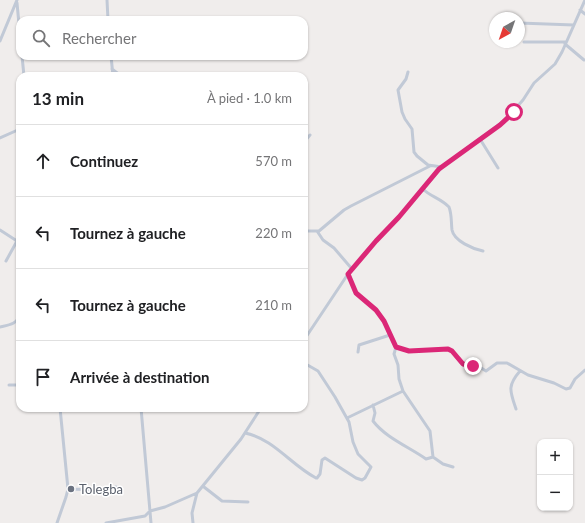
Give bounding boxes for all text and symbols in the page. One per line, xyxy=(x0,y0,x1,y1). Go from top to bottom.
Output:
north arrow xyxy=(489,12,525,48)
search box xyxy=(16,16,308,60)
icon: search xyxy=(30,27,52,49)
text: Rechercher xyxy=(62,29,136,47)
text: 13 min xyxy=(32,88,84,109)
text: À pied · 1.0 km xyxy=(207,90,292,106)
route start xyxy=(505,103,523,121)
icon: ahead xyxy=(32,150,54,172)
text: Continuez xyxy=(70,152,138,170)
text: 570 m xyxy=(255,153,292,169)
icon: left xyxy=(32,222,54,244)
text: Tournez à gauche xyxy=(70,224,186,242)
text: 220 m xyxy=(255,225,292,241)
icon: left xyxy=(32,294,54,316)
text: Tournez à gauche xyxy=(70,296,186,314)
text: 210 m xyxy=(255,297,292,313)
route end xyxy=(464,357,482,375)
icon: arrive xyxy=(32,366,54,388)
text: Arrivée à destination xyxy=(70,368,209,386)
map controls xyxy=(537,439,573,511)
button: + xyxy=(537,439,573,475)
button: − xyxy=(537,475,573,511)
place label: Tolegba xyxy=(79,481,123,497)
marker: Tolegba xyxy=(66,484,76,494)

